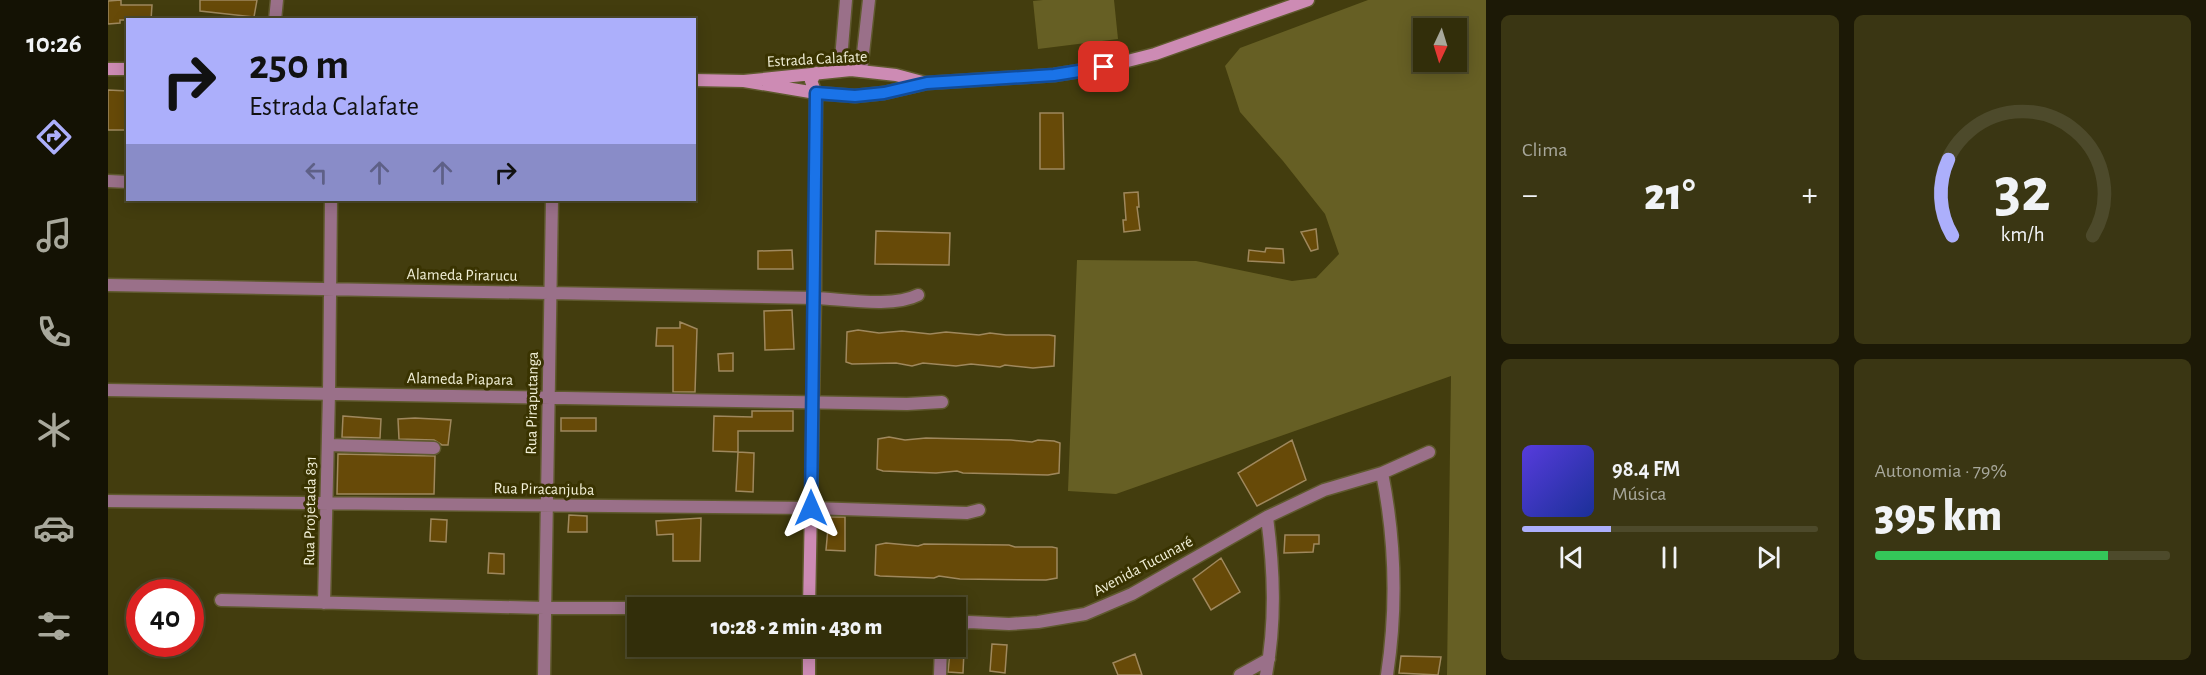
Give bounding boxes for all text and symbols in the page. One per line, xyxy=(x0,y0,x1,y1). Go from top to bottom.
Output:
north arrow xyxy=(1413,18,1467,72)
map controls xyxy=(1413,18,1467,72)
text: 10:26 xyxy=(26,30,82,57)
pin xyxy=(1078,41,1129,92)
icon: right xyxy=(150,42,228,120)
text: 250 m xyxy=(249,44,349,86)
street label: Estrada Calafate xyxy=(766,48,868,70)
icon: arrive xyxy=(1087,50,1120,83)
text: Estrada Calafate xyxy=(249,93,419,120)
icon: directions xyxy=(33,116,75,158)
text: Clima xyxy=(1522,140,1567,160)
icon: left xyxy=(300,156,333,189)
icon: ahead xyxy=(363,156,396,189)
icon: ahead xyxy=(426,156,459,189)
icon: right xyxy=(489,156,522,189)
text: 32 xyxy=(1994,160,2050,222)
text: 21° xyxy=(1644,173,1695,218)
text: − xyxy=(1522,179,1538,212)
text: + xyxy=(1802,179,1817,212)
icon: music xyxy=(33,214,75,256)
text: km/h xyxy=(2000,225,2044,246)
street label: Alameda Pirarucu xyxy=(406,266,518,284)
icon: phone xyxy=(33,311,75,353)
street label: Rua Piraputanga xyxy=(523,351,541,455)
street label: Alameda Piapara xyxy=(407,370,513,388)
icon: climate xyxy=(33,409,75,451)
street label: Rua Projetada 831 xyxy=(301,456,320,566)
text: 98.4 FM xyxy=(1612,458,1680,480)
text: Autonomia · 79% xyxy=(1875,461,2007,481)
position arrow xyxy=(779,476,843,540)
street label: Rua Piracanjuba xyxy=(493,480,595,499)
text: Música xyxy=(1612,484,1667,504)
text: 395 km xyxy=(1875,494,2002,539)
icon: car xyxy=(33,507,75,549)
street label: Avenida Tucunaré xyxy=(1091,533,1195,599)
icon: previous xyxy=(1555,541,1588,574)
icon: pause xyxy=(1653,541,1686,574)
icon: next xyxy=(1752,541,1785,574)
speed limit sign: 40 xyxy=(126,579,204,657)
icon: filters xyxy=(33,605,75,647)
text: 10:28 · 2 min · 430 m xyxy=(711,616,882,638)

